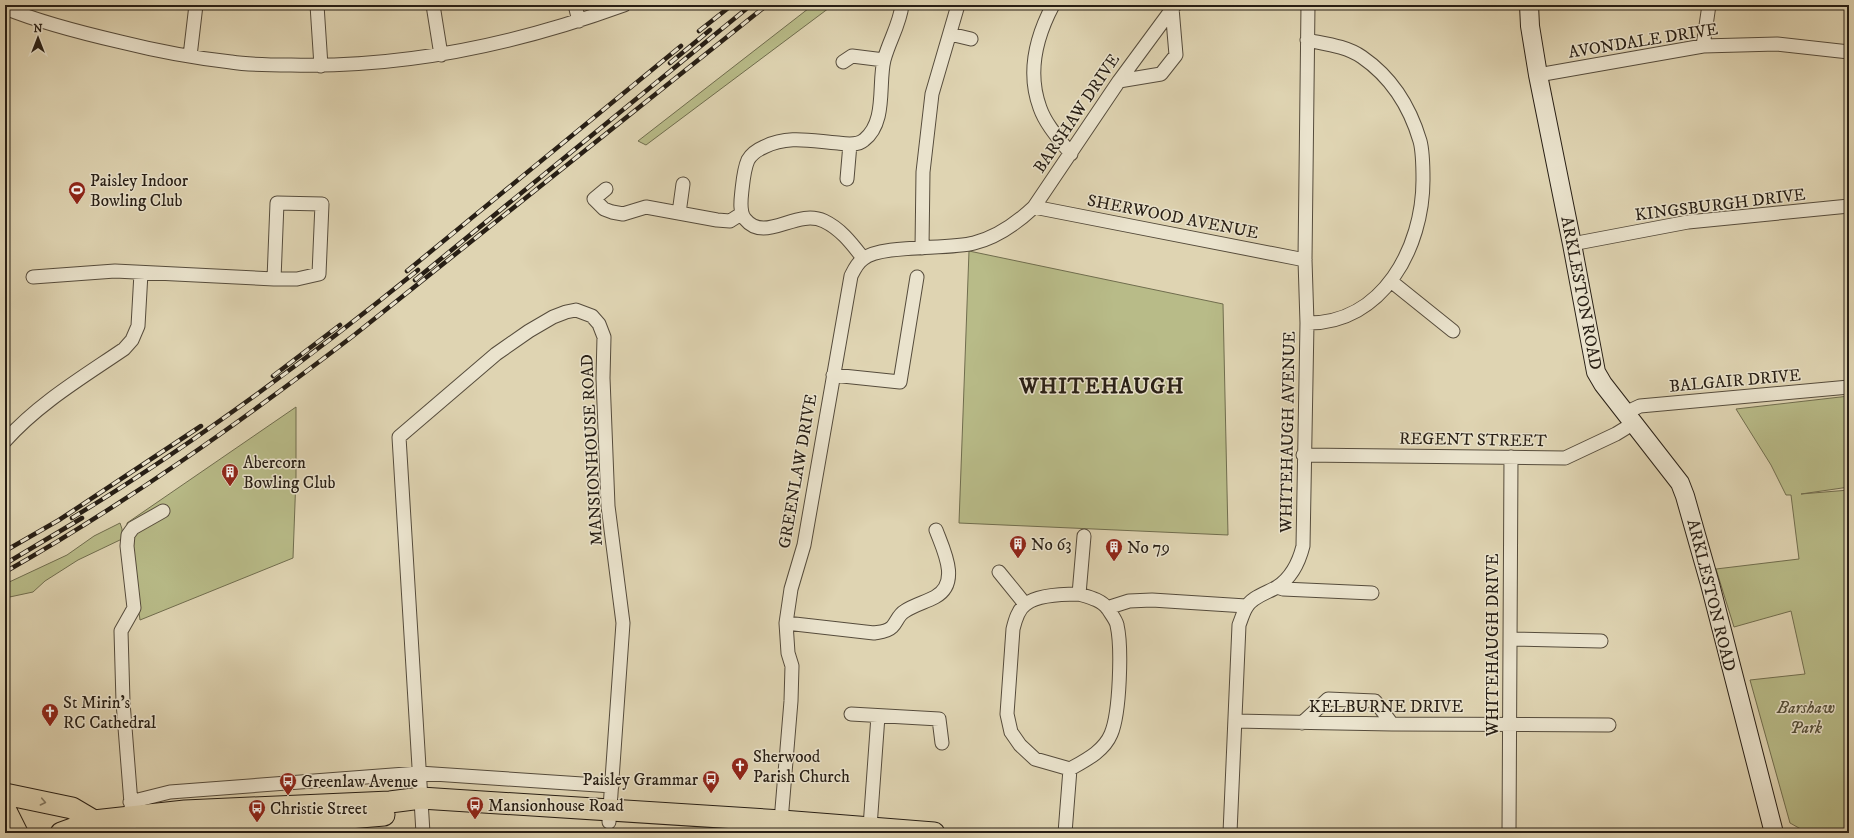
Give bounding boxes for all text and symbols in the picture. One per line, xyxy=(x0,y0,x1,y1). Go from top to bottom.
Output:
north arrow xyxy=(18,18,58,58)
street label: AVONDALE DRIVE xyxy=(1567,18,1720,64)
text: N xyxy=(33,22,43,36)
street label: BARSHAW DRIVE xyxy=(1029,50,1125,177)
place label: Paisley Indoor Bowling Club xyxy=(90,170,189,212)
sports icon: Paisley Indoor Bowling Club xyxy=(67,180,87,205)
street label: KINGSBURGH DRIVE xyxy=(1633,184,1807,226)
street label: SHERWOOD AVENUE xyxy=(1085,190,1260,244)
street label: ARKLESTON ROAD xyxy=(1555,214,1607,372)
street label: WHITEHAUGH AVENUE xyxy=(1275,331,1301,534)
street label: MANSIONHOUSE ROAD xyxy=(576,353,608,546)
street label: BALGAIR DRIVE xyxy=(1668,364,1802,398)
district label: WHITEHAUGH xyxy=(1018,374,1185,400)
street label: GREENLAW DRIVE xyxy=(774,392,822,550)
street label: REGENT STREET xyxy=(1399,428,1547,452)
place label: Abercorn Bowling Club xyxy=(243,452,335,494)
building icon: Abercorn Bowling Club xyxy=(220,462,240,487)
street label: ARKLESTON ROAD xyxy=(1681,517,1741,674)
building icon: No 63 xyxy=(1008,534,1028,559)
place label: No 63 xyxy=(1031,534,1072,556)
building icon: No 79 xyxy=(1104,537,1124,562)
place label: No 79 xyxy=(1127,537,1170,559)
street label: WHITEHAUGH DRIVE xyxy=(1482,554,1504,737)
place label: St Mirin's RC Cathedral xyxy=(63,692,156,734)
street label: KELBURNE DRIVE xyxy=(1309,696,1463,718)
park label: Barshaw Park xyxy=(1776,697,1835,739)
church icon: St Mirin's RC Cathedral xyxy=(40,702,60,727)
place label: Sherwood Parish Church xyxy=(753,746,850,788)
church icon: Sherwood Parish Church xyxy=(730,756,750,781)
place label: Paisley Grammar xyxy=(583,769,699,791)
bus stop icon: Paisley Grammar xyxy=(701,769,721,794)
bus stop icon: Greenlaw Avenue xyxy=(278,771,298,796)
place label: Greenlaw Avenue xyxy=(301,771,418,793)
bus stop icon: Mansionhouse Road xyxy=(465,795,485,820)
place label: Mansionhouse Road xyxy=(488,795,624,817)
one-way arrow xyxy=(40,797,46,805)
bus stop icon: Christie Street xyxy=(247,798,267,823)
place label: Christie Street xyxy=(270,798,368,820)

